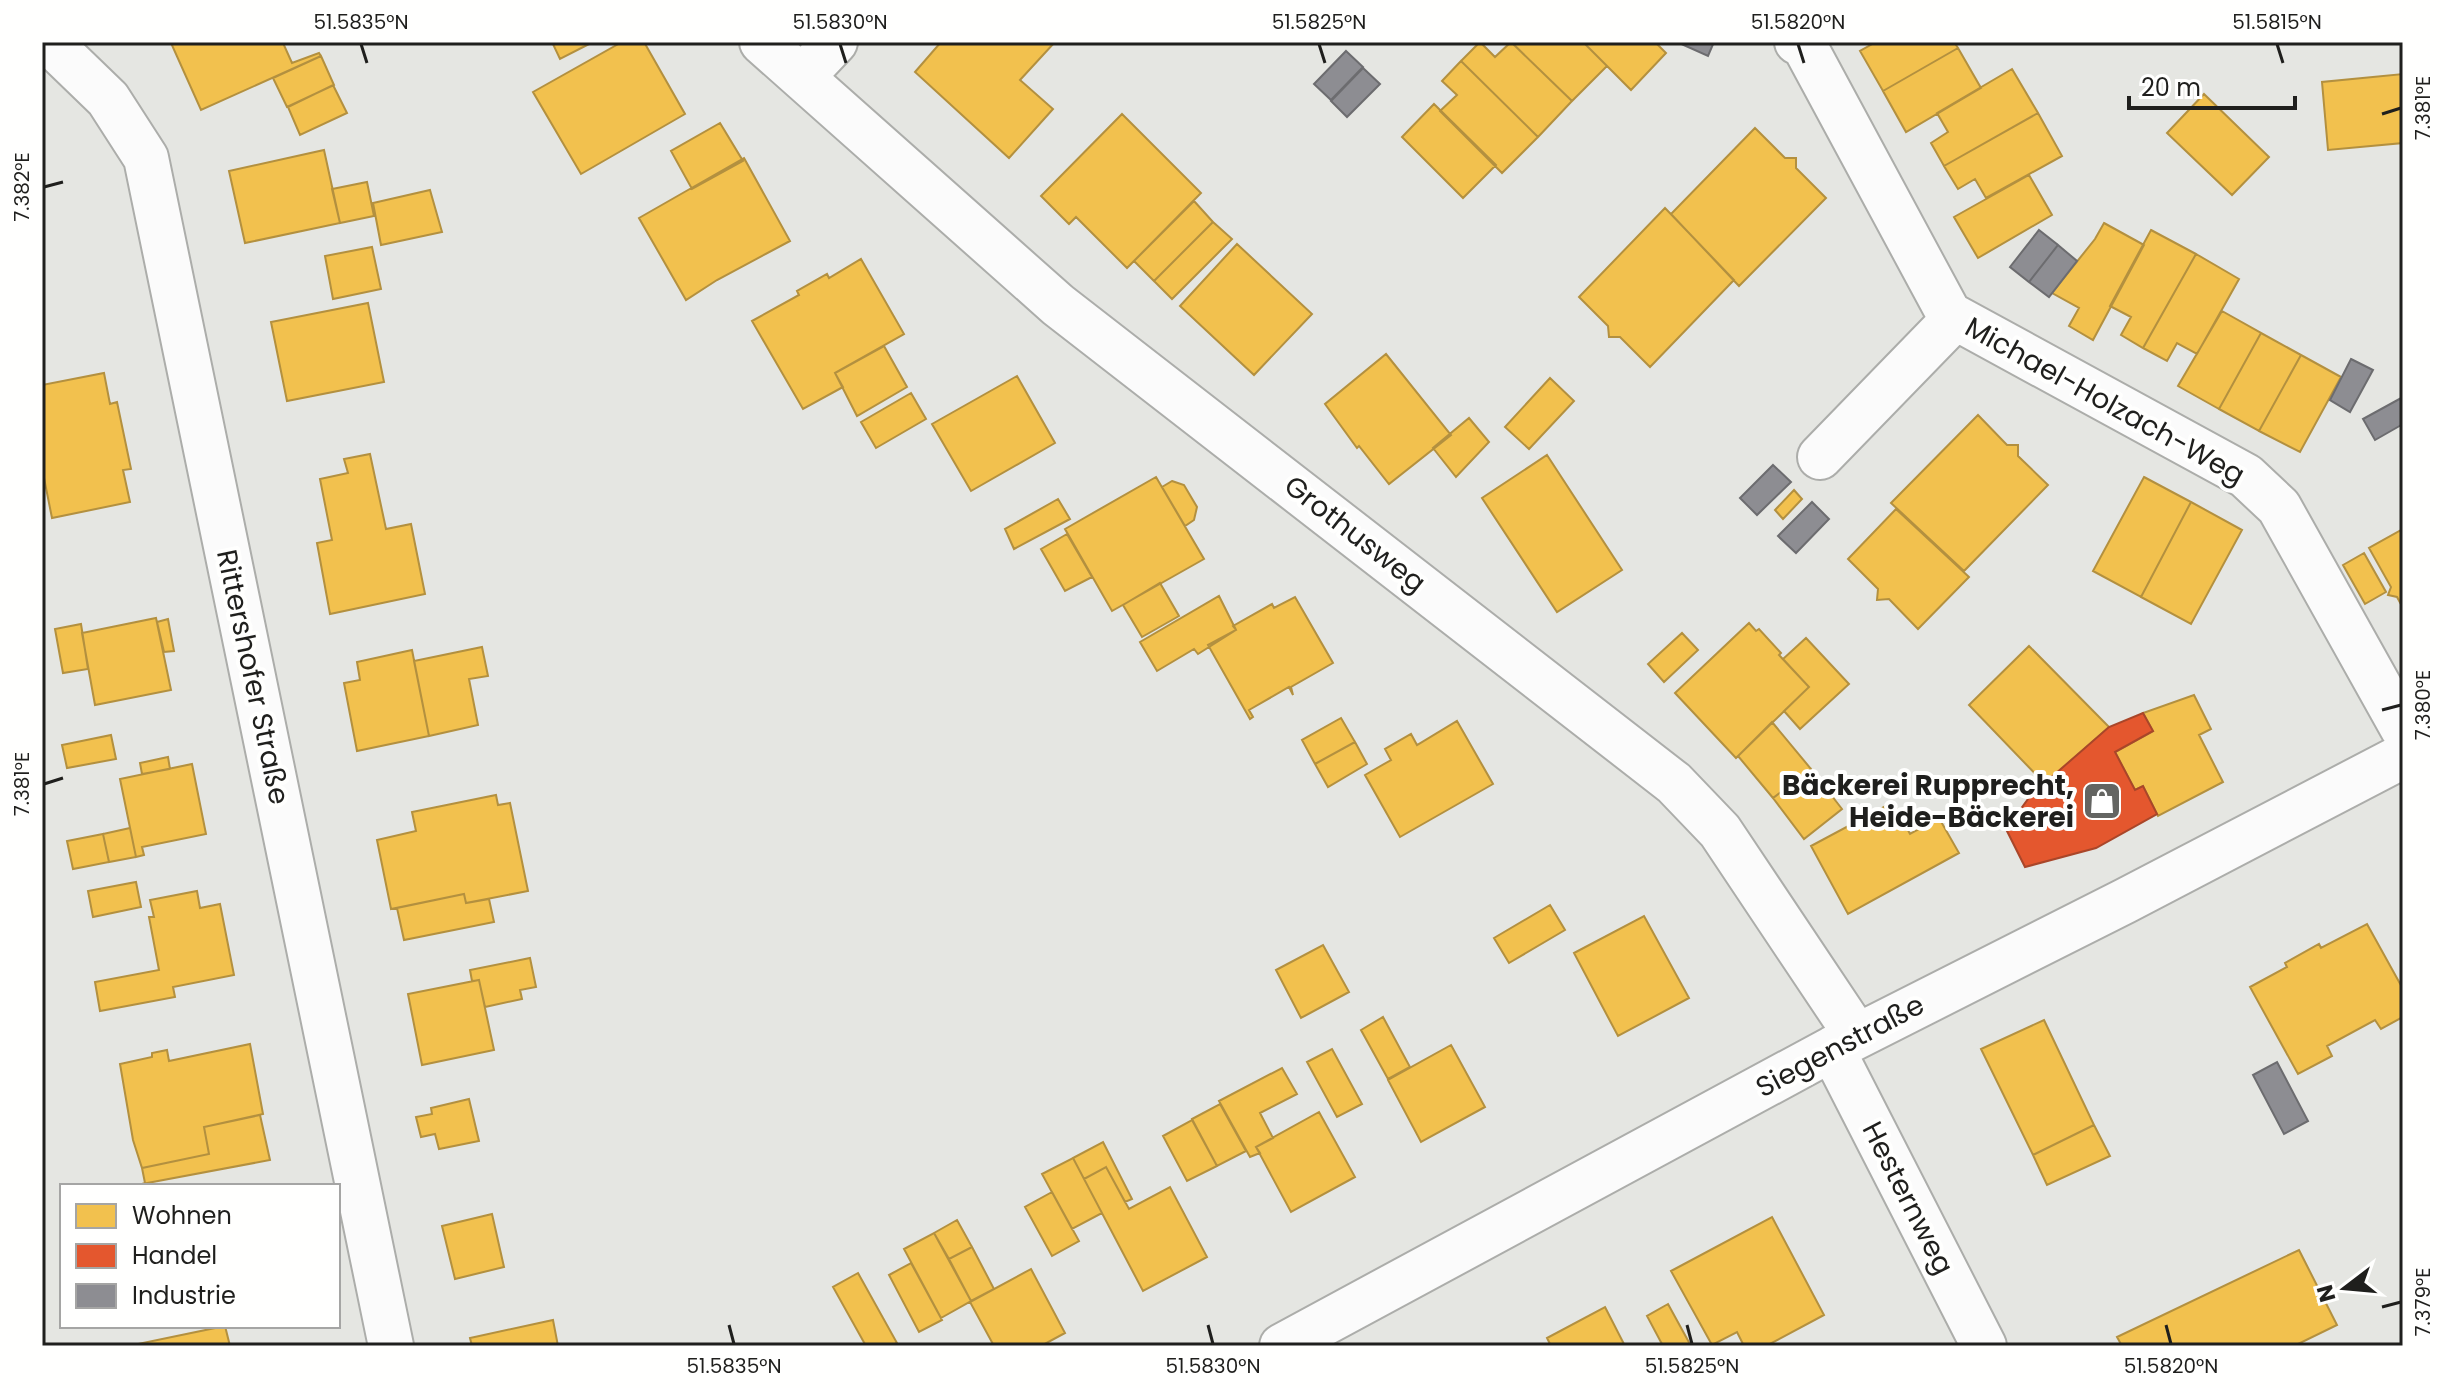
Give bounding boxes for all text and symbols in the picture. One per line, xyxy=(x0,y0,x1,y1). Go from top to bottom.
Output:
text: 51.5835°N xyxy=(314,8,408,36)
text: 51.5830°N xyxy=(793,8,887,36)
text: 51.5825°N xyxy=(1272,8,1366,36)
text: 51.5820°N xyxy=(1751,8,1845,36)
text: 51.5815°N xyxy=(2232,8,2322,36)
scale bar xyxy=(2129,60,2295,110)
text: 20 m xyxy=(2141,71,2201,104)
text: 7.381°E xyxy=(2409,76,2437,140)
text: 7.382°E xyxy=(8,152,36,222)
street label: Michael-Holzach-Weg xyxy=(1958,308,2252,494)
street label: Grothusweg xyxy=(1276,466,1434,602)
street label: Rittershofer Straße xyxy=(207,546,299,808)
text: 7.380°E xyxy=(2409,670,2437,740)
text: 7.381°E xyxy=(8,752,36,816)
place label: Bäckerei Rupprecht, Heide-Bäckerei xyxy=(1782,766,2074,837)
shop icon: Bäckerei Rupprecht, Heide-Bäckerei xyxy=(2081,780,2123,822)
street label: Siegenstraße xyxy=(1749,985,1931,1107)
street label: Hesternweg xyxy=(1853,1115,1963,1281)
legend xyxy=(60,1184,340,1328)
text: Wohnen xyxy=(132,1199,232,1232)
text: Handel xyxy=(132,1239,217,1272)
north arrow xyxy=(2305,1248,2385,1328)
text: 7.379°E xyxy=(2409,1268,2437,1336)
text: Industrie xyxy=(132,1279,236,1312)
text: N xyxy=(2309,1281,2343,1306)
text: 51.5835°N xyxy=(687,1352,781,1380)
text: 51.5830°N xyxy=(1166,1352,1260,1380)
text: 51.5825°N xyxy=(1645,1352,1739,1380)
text: 51.5820°N xyxy=(2124,1352,2218,1380)

